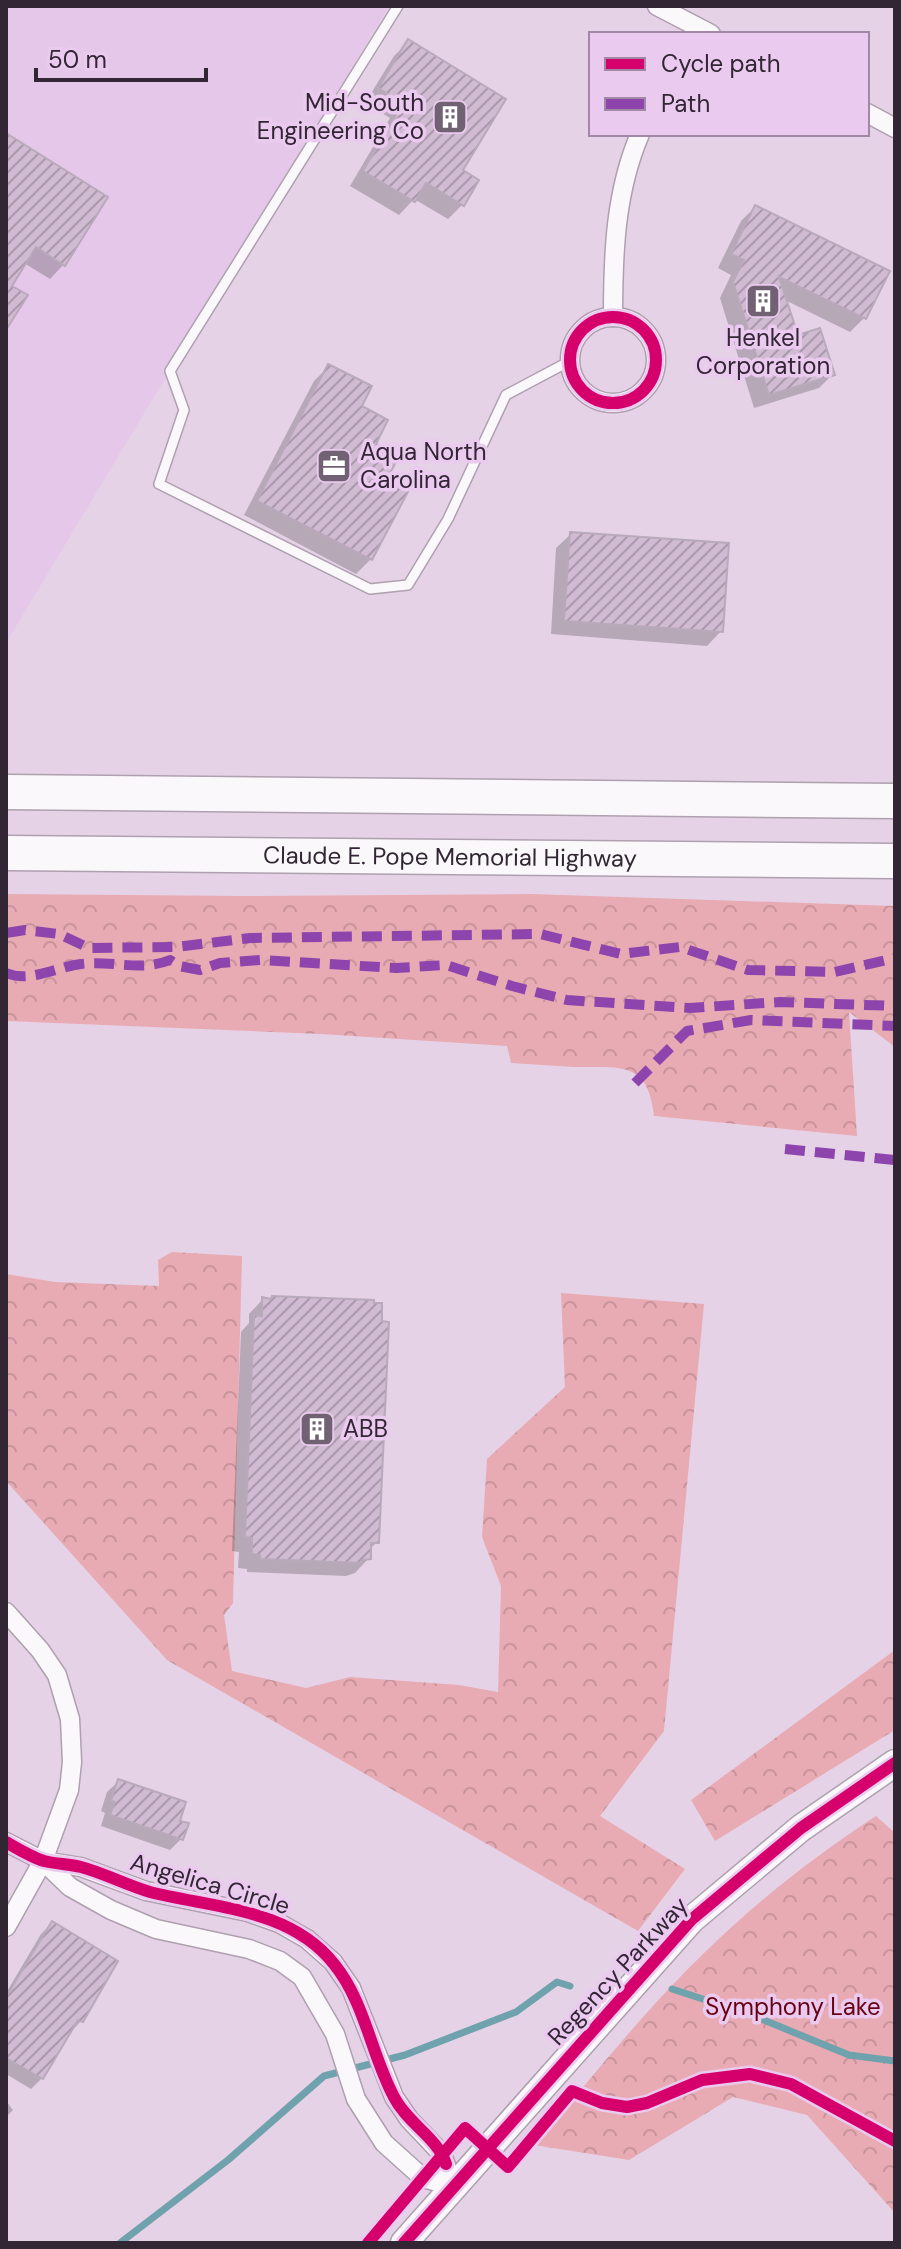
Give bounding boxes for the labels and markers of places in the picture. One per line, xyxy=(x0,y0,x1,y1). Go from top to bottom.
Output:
place label: Mid-South Engineering Co xyxy=(257,87,424,146)
building icon: Mid-South Engineering Co xyxy=(431,98,469,136)
building icon: Henkel Corporation xyxy=(744,282,782,320)
place label: Henkel Corporation xyxy=(696,322,830,381)
place label: Aqua North Carolina xyxy=(360,436,486,495)
office icon: Aqua North Carolina xyxy=(315,447,353,485)
building icon: ABB xyxy=(298,1410,336,1448)
place label: ABB xyxy=(343,1413,388,1444)

